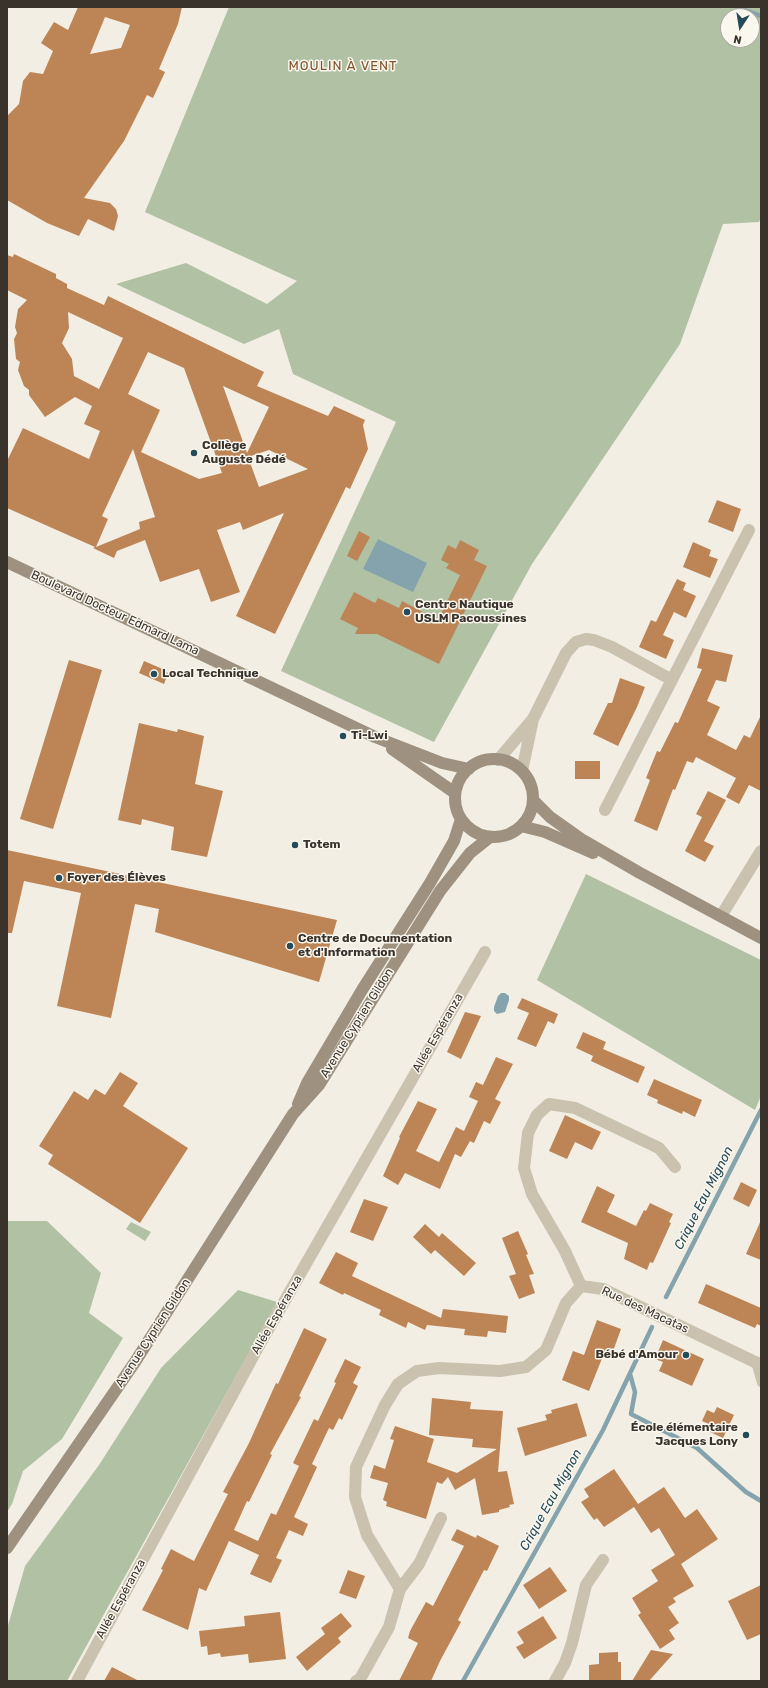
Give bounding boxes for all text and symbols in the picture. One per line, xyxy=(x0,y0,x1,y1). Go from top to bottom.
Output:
north arrow xyxy=(720,8,760,48)
text: N xyxy=(732,32,743,46)
district label: MOULIN À VENT xyxy=(288,58,398,74)
place label: Collège Auguste Dédé xyxy=(202,439,286,467)
marker: Collège Auguste Dédé xyxy=(189,448,199,458)
street label: Boulevard Docteur Edmard Lama xyxy=(29,568,201,658)
place label: Centre Nautique USLM Pacoussines xyxy=(415,598,527,626)
marker: Centre Nautique USLM Pacoussines xyxy=(402,607,412,617)
place label: Local Technique xyxy=(162,667,259,681)
marker: Local Technique xyxy=(149,669,159,679)
place label: Ti-Lwi xyxy=(351,729,388,743)
marker: Ti-Lwi xyxy=(338,731,348,741)
place label: Totem xyxy=(303,838,341,852)
marker: Totem xyxy=(290,840,300,850)
place label: Foyer des Élèves xyxy=(67,871,166,885)
marker: Foyer des Élèves xyxy=(54,873,64,883)
place label: Centre de Documentation et d'Information xyxy=(298,932,452,960)
marker: Centre de Documentation et d'Information xyxy=(285,941,295,951)
street label: Avenue Cyprien Gildon xyxy=(317,966,397,1080)
street label: Allée Espéranza xyxy=(410,991,466,1075)
water label: Crique Eau Mignon xyxy=(671,1144,737,1252)
street label: Allée Espéranza xyxy=(249,1273,305,1357)
street label: Avenue Cyprien Gildon xyxy=(113,1276,193,1390)
street label: Rue des Macatas xyxy=(599,1284,691,1336)
place label: Bébé d'Amour xyxy=(595,1348,678,1362)
marker: Bébé d'Amour xyxy=(681,1350,691,1360)
place label: École élémentaire Jacques Lony xyxy=(631,1421,738,1449)
marker: École élémentaire Jacques Lony xyxy=(741,1430,751,1440)
water label: Crique Eau Mignon xyxy=(517,1446,585,1554)
street label: Allée Espéranza xyxy=(93,1557,149,1641)

